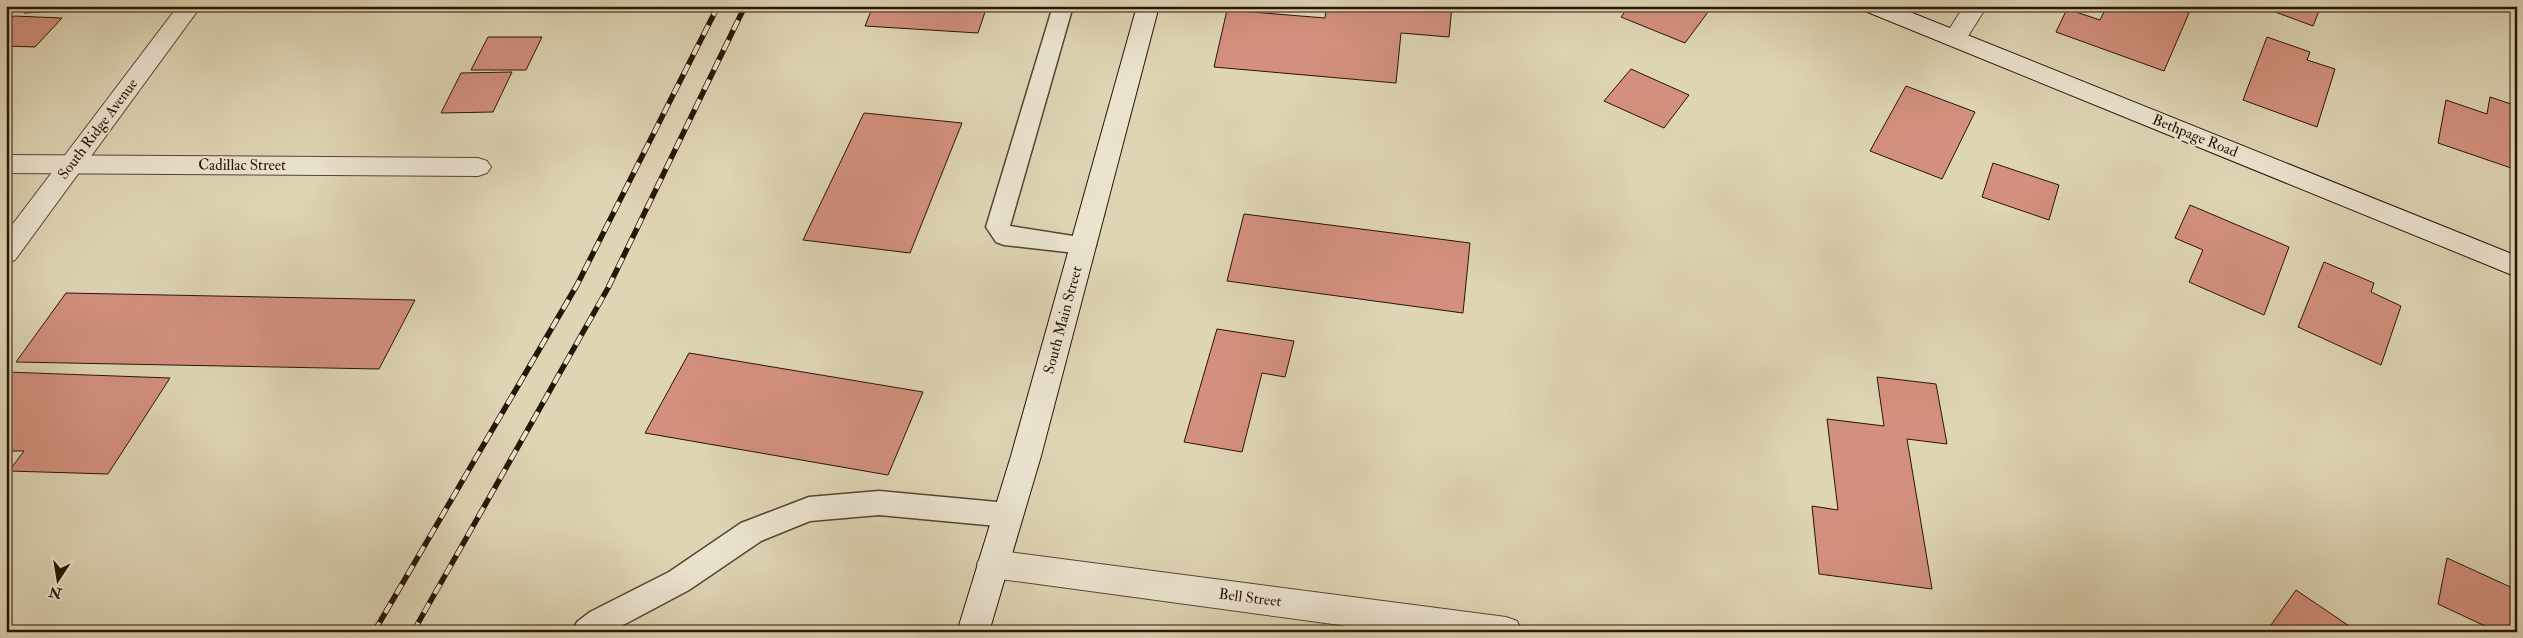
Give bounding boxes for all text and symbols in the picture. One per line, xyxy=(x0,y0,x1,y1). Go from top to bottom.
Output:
street label: South Ridge Avenue xyxy=(54,75,142,183)
street label: Bethpage Road xyxy=(2149,110,2241,163)
street label: Cadillac Street xyxy=(198,156,286,175)
street label: South Main Street xyxy=(1039,264,1087,376)
north arrow xyxy=(32,556,82,606)
text: N xyxy=(47,583,64,602)
street label: Bell Street xyxy=(1218,585,1283,611)

